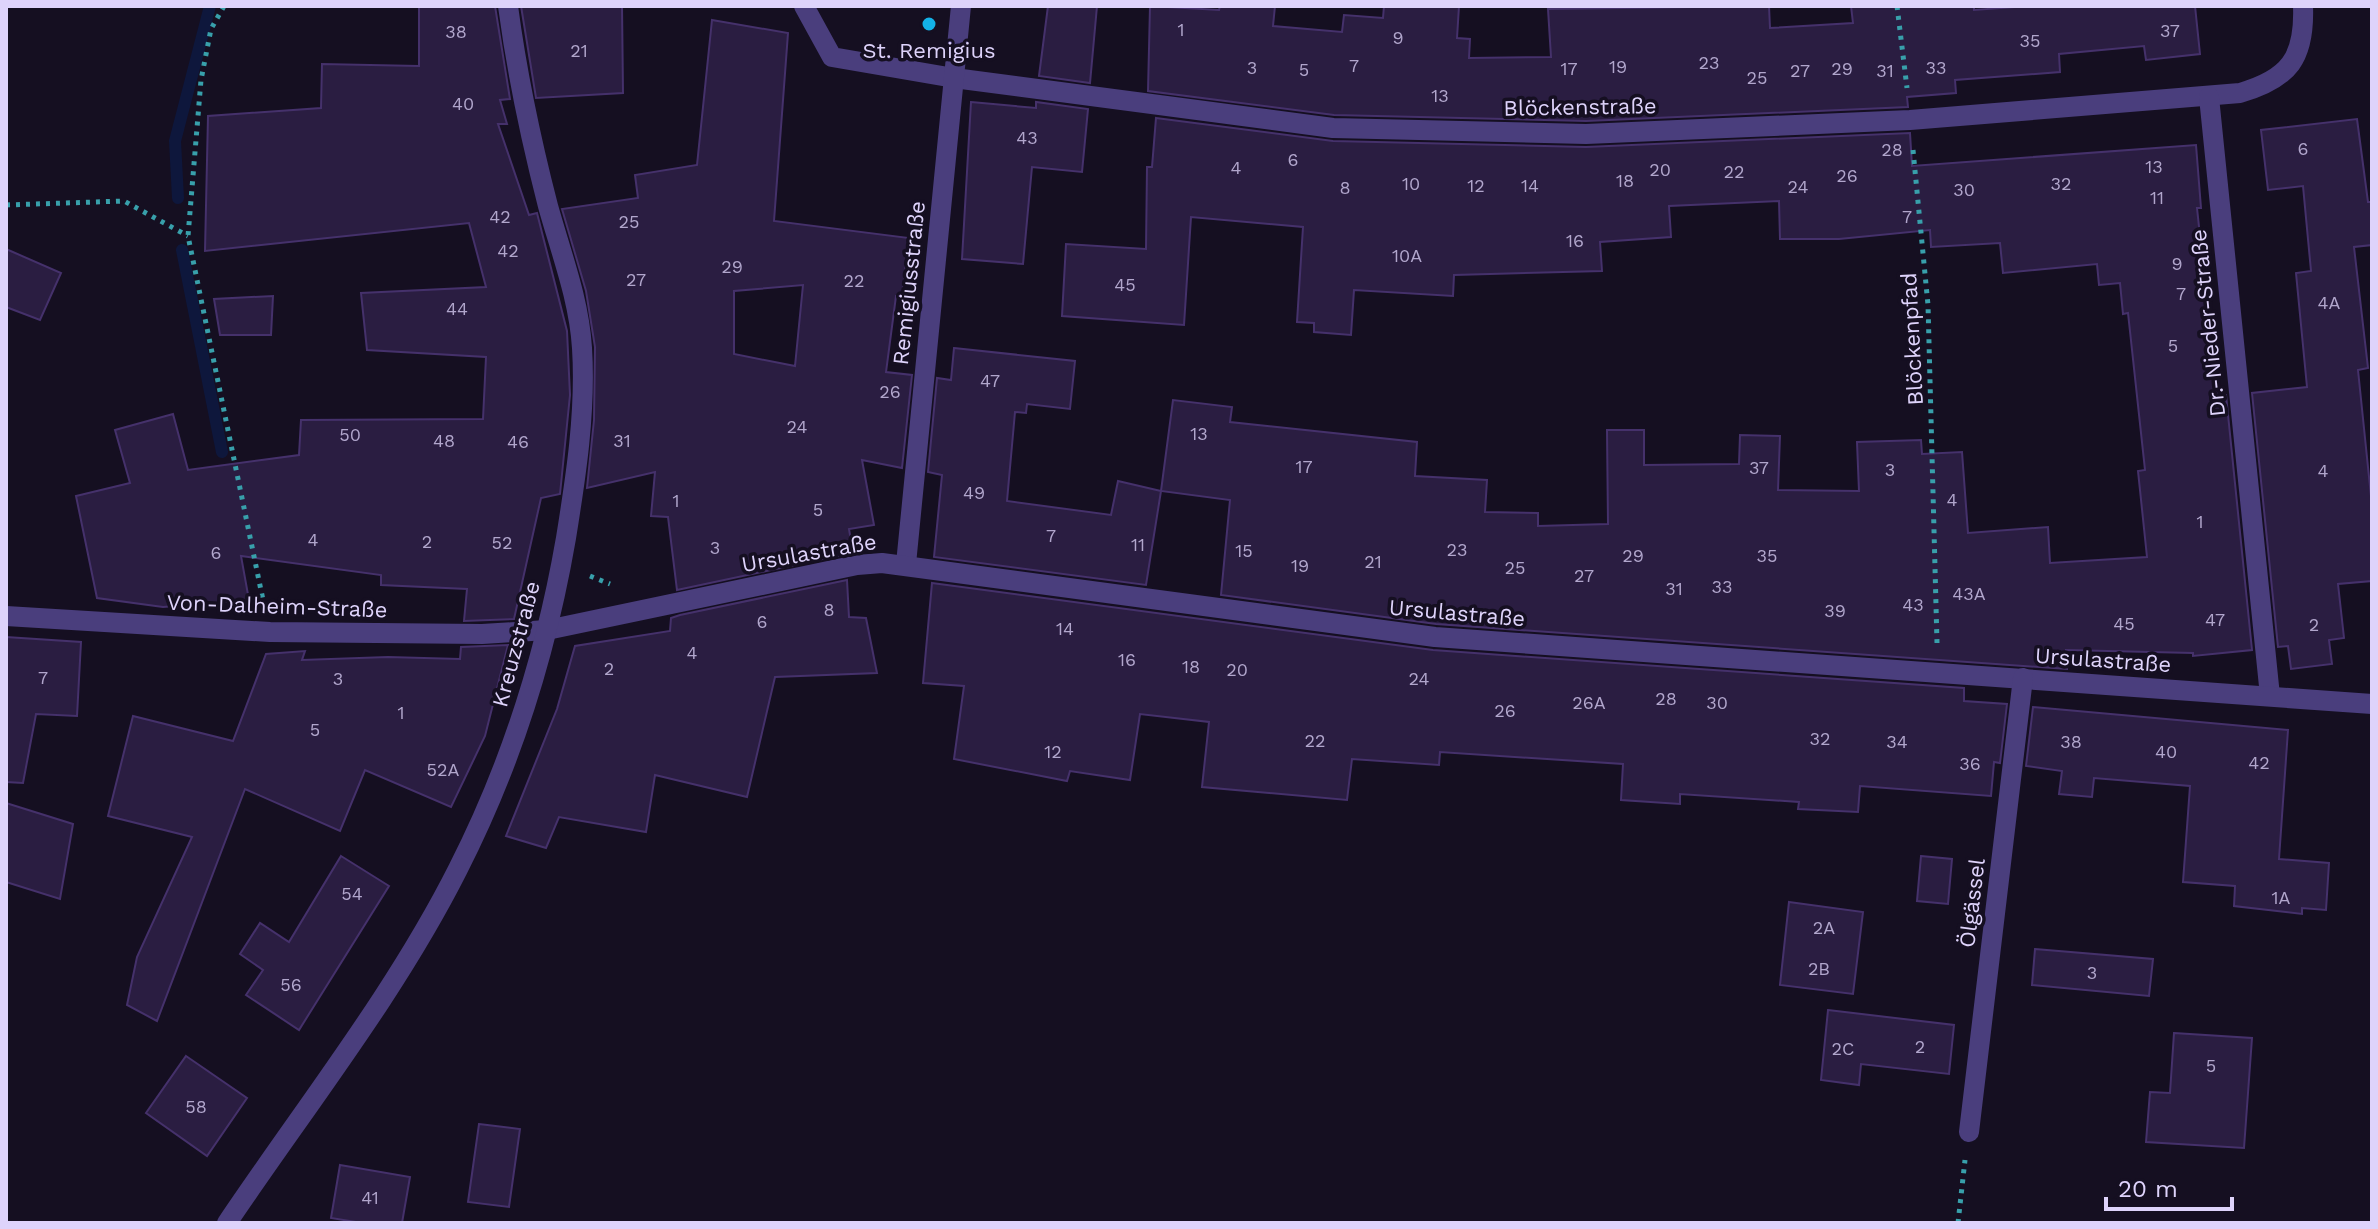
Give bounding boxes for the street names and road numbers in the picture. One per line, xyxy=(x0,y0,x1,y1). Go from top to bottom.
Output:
street label: Blöckenstraße xyxy=(1503,93,1657,121)
street label: Remigiusstraße xyxy=(888,200,930,366)
street label: Dr.-Nieder-Straße xyxy=(2186,228,2230,418)
street label: Blöckenpfad xyxy=(1896,272,1928,406)
street label: Ursulastraße xyxy=(740,529,878,577)
street label: Kreuzstraße xyxy=(487,578,545,710)
street label: Von-Dalheim-Straße xyxy=(166,590,388,622)
street label: Ursulastraße xyxy=(1388,595,1526,631)
street label: Ursulastraße xyxy=(2034,643,2172,677)
street label: Ölgässel xyxy=(1954,857,1990,949)

